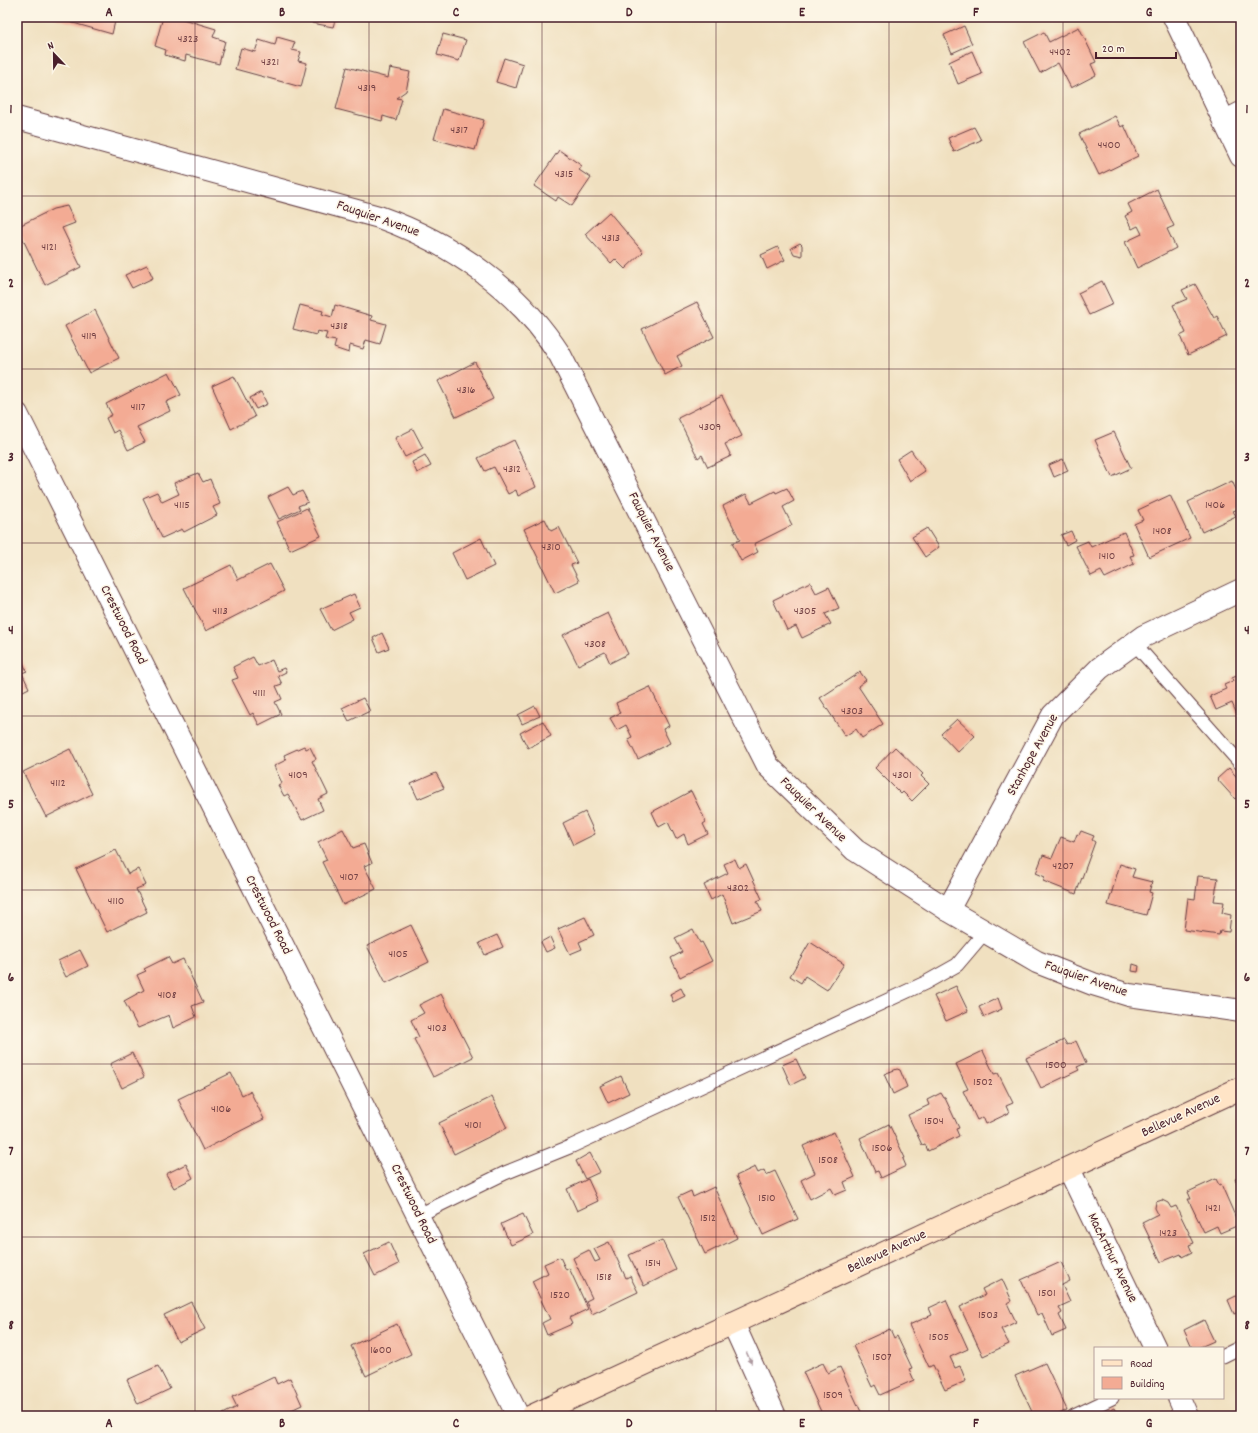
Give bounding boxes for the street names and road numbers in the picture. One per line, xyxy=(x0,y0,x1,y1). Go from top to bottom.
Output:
street label: Fauquier Avenue xyxy=(334,195,422,243)
street label: Fauquier Avenue xyxy=(622,489,680,575)
street label: Crestwood Road xyxy=(94,582,152,668)
street label: Stanhope Avenue xyxy=(1002,710,1064,800)
street label: Fauquier Avenue xyxy=(775,773,851,847)
street label: Crestwood Road xyxy=(239,872,297,958)
street label: Fauquier Avenue xyxy=(1042,955,1130,1003)
street label: Bellevue Avenue xyxy=(1138,1089,1224,1143)
street label: Crestwood Road xyxy=(385,1161,441,1247)
street label: MacArthur Avenue xyxy=(1082,1210,1142,1306)
street label: Bellevue Avenue xyxy=(844,1225,930,1279)

